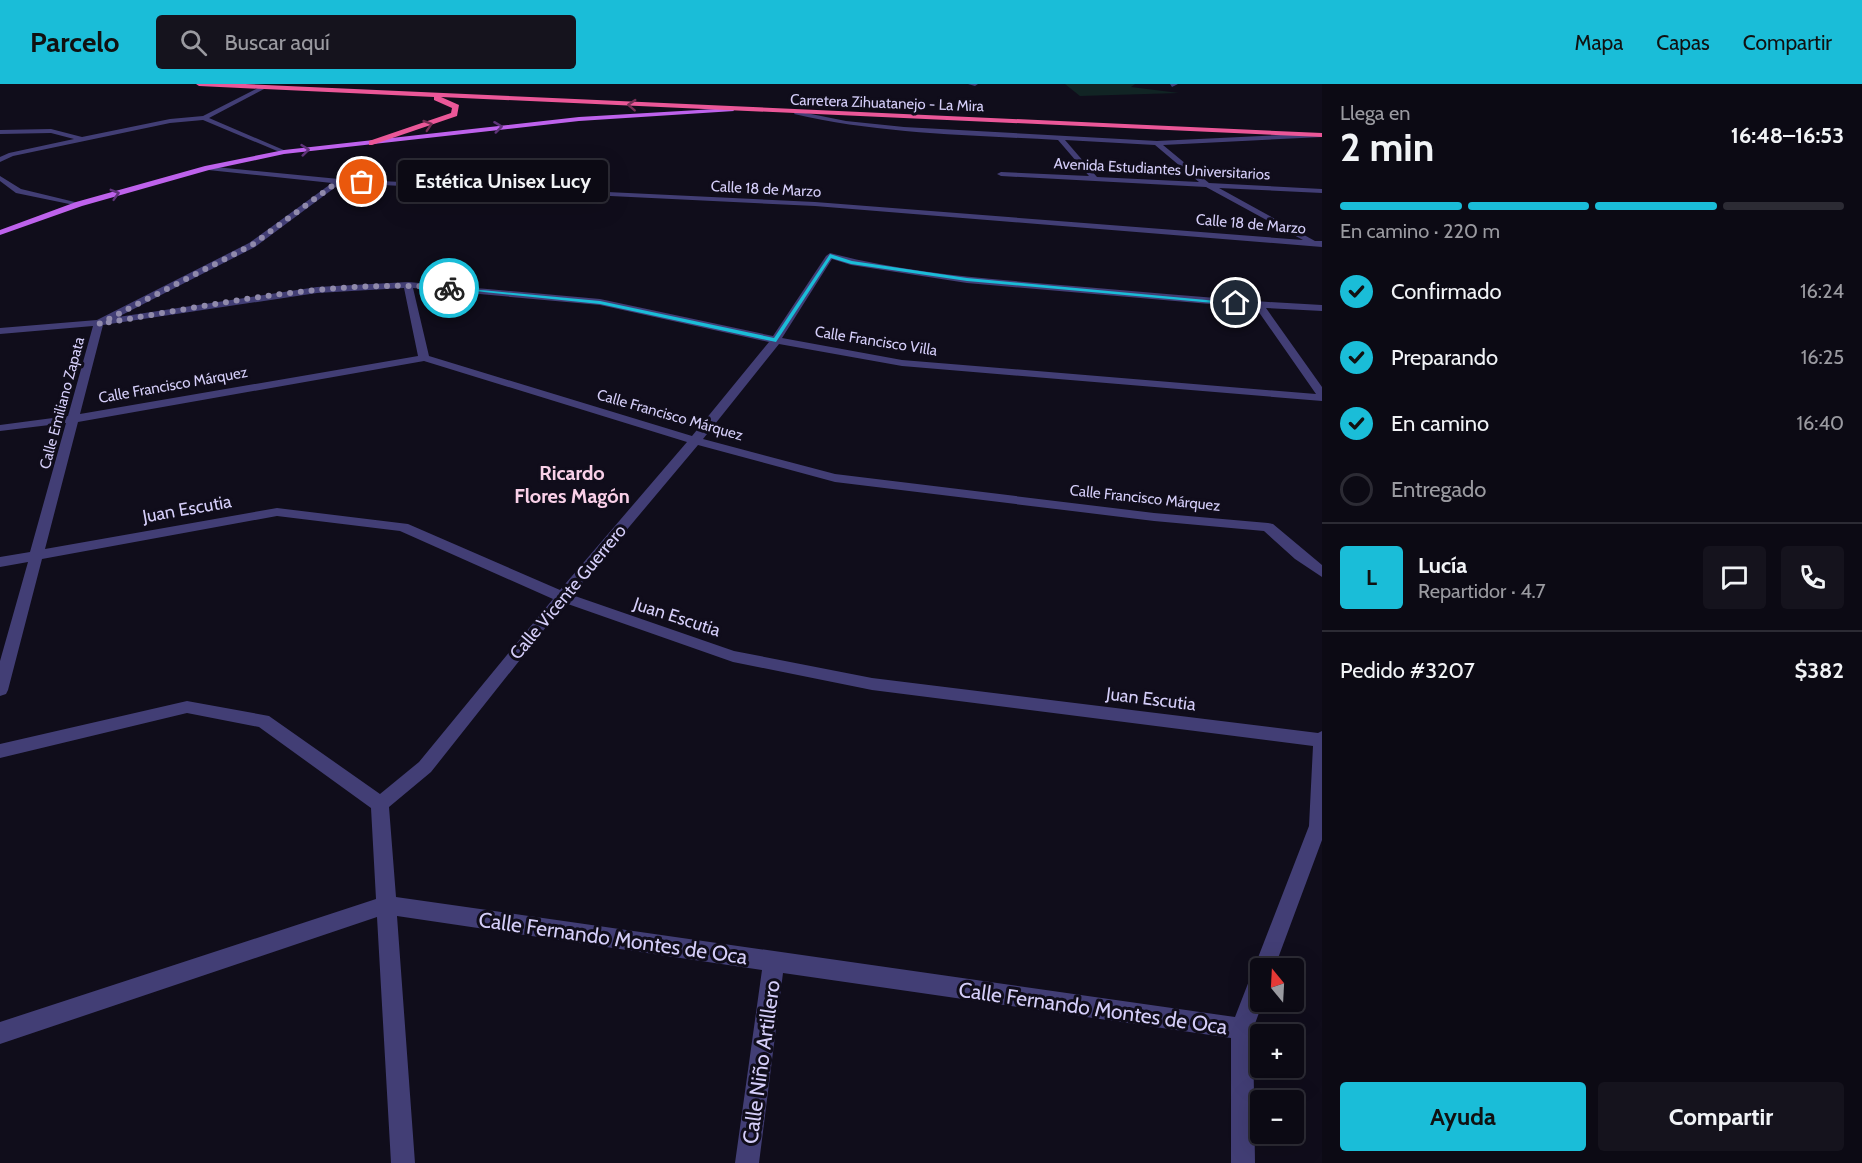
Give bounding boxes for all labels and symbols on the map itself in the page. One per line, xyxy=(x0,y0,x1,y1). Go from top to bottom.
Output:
street label: Carretera Zihuatanejo - La Mira xyxy=(790,91,985,115)
one-way arrow xyxy=(627,99,636,112)
one-way arrow xyxy=(422,120,433,132)
one-way arrow xyxy=(494,121,503,134)
one-way arrow xyxy=(300,144,309,157)
street label: Avenida Estudiantes Universitarios xyxy=(1053,154,1271,184)
pin xyxy=(336,156,387,207)
callout: Estética Unisex Lucy xyxy=(398,161,608,203)
street label: Calle 18 de Marzo xyxy=(710,177,822,201)
one-way arrow xyxy=(109,189,120,201)
street label: Calle 18 de Marzo xyxy=(1195,210,1307,238)
courier xyxy=(419,258,479,318)
pin xyxy=(1210,277,1261,328)
street label: Calle Francisco Villa xyxy=(814,322,939,360)
street label: Calle Emiliano Zapata xyxy=(36,334,88,471)
street label: Calle Francisco Márquez xyxy=(97,363,249,407)
street label: Calle Francisco Márquez xyxy=(595,386,745,444)
district label: Ricardo Flores Magón xyxy=(514,461,630,508)
street label: Calle Francisco Márquez xyxy=(1069,481,1221,515)
street label: Juan Escutia xyxy=(140,490,234,528)
street label: Calle Vicente Guerrero xyxy=(505,520,631,664)
street label: Juan Escutia xyxy=(630,592,724,641)
street label: Juan Escutia xyxy=(1104,682,1197,715)
street label: Calle Fernando Montes de Oca xyxy=(477,907,749,969)
north arrow xyxy=(1250,958,1304,1012)
street label: Calle Fernando Montes de Oca xyxy=(957,977,1229,1039)
street label: Calle Niño Artillero xyxy=(737,979,785,1145)

